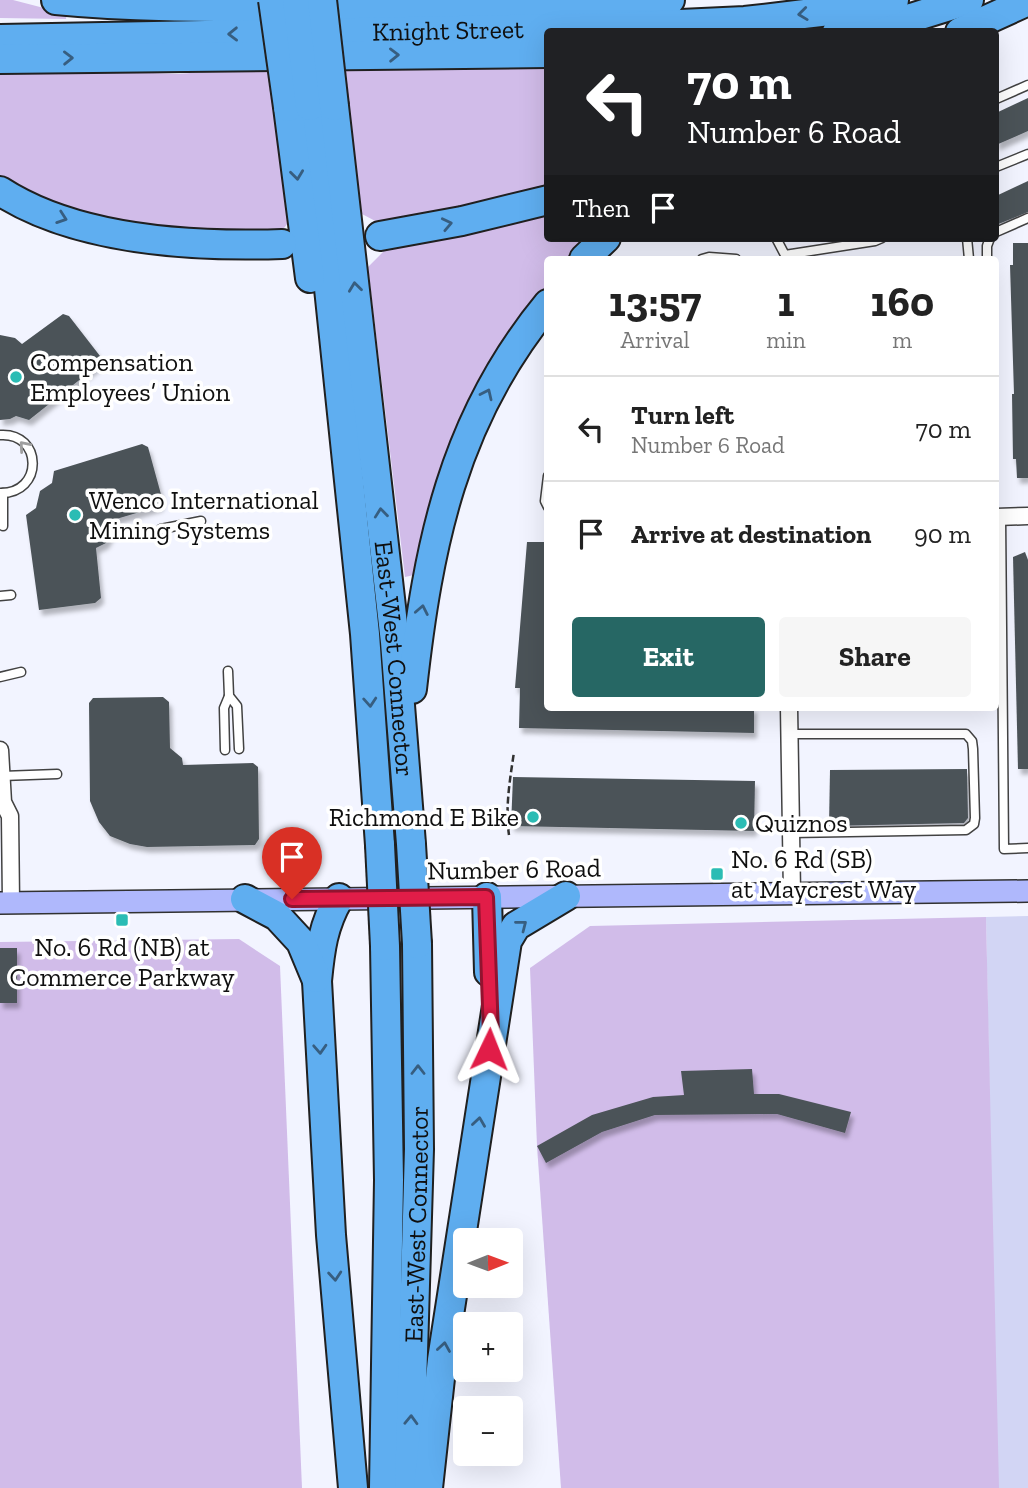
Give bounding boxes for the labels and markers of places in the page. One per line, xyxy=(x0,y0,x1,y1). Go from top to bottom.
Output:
place label: Compensation Employees’ Union xyxy=(30,346,230,408)
marker: Compensation Employees’ Union xyxy=(8,369,24,385)
place label: Wenco International Mining Systems xyxy=(89,484,319,546)
marker: Wenco International Mining Systems xyxy=(67,507,83,523)
place label: Richmond E Bike xyxy=(329,801,519,833)
place label: Quiznos xyxy=(755,807,848,839)
marker: Richmond E Bike xyxy=(525,809,541,825)
marker: Quiznos xyxy=(733,815,749,831)
pin xyxy=(262,827,322,899)
place label: No. 6 Rd (SB) at Maycrest Way xyxy=(731,843,917,905)
marker: No. 6 Rd (SB) at Maycrest Way xyxy=(709,866,725,882)
marker: No. 6 Rd (NB) at Commerce Parkway xyxy=(114,912,130,928)
place label: No. 6 Rd (NB) at Commerce Parkway xyxy=(9,931,235,993)

